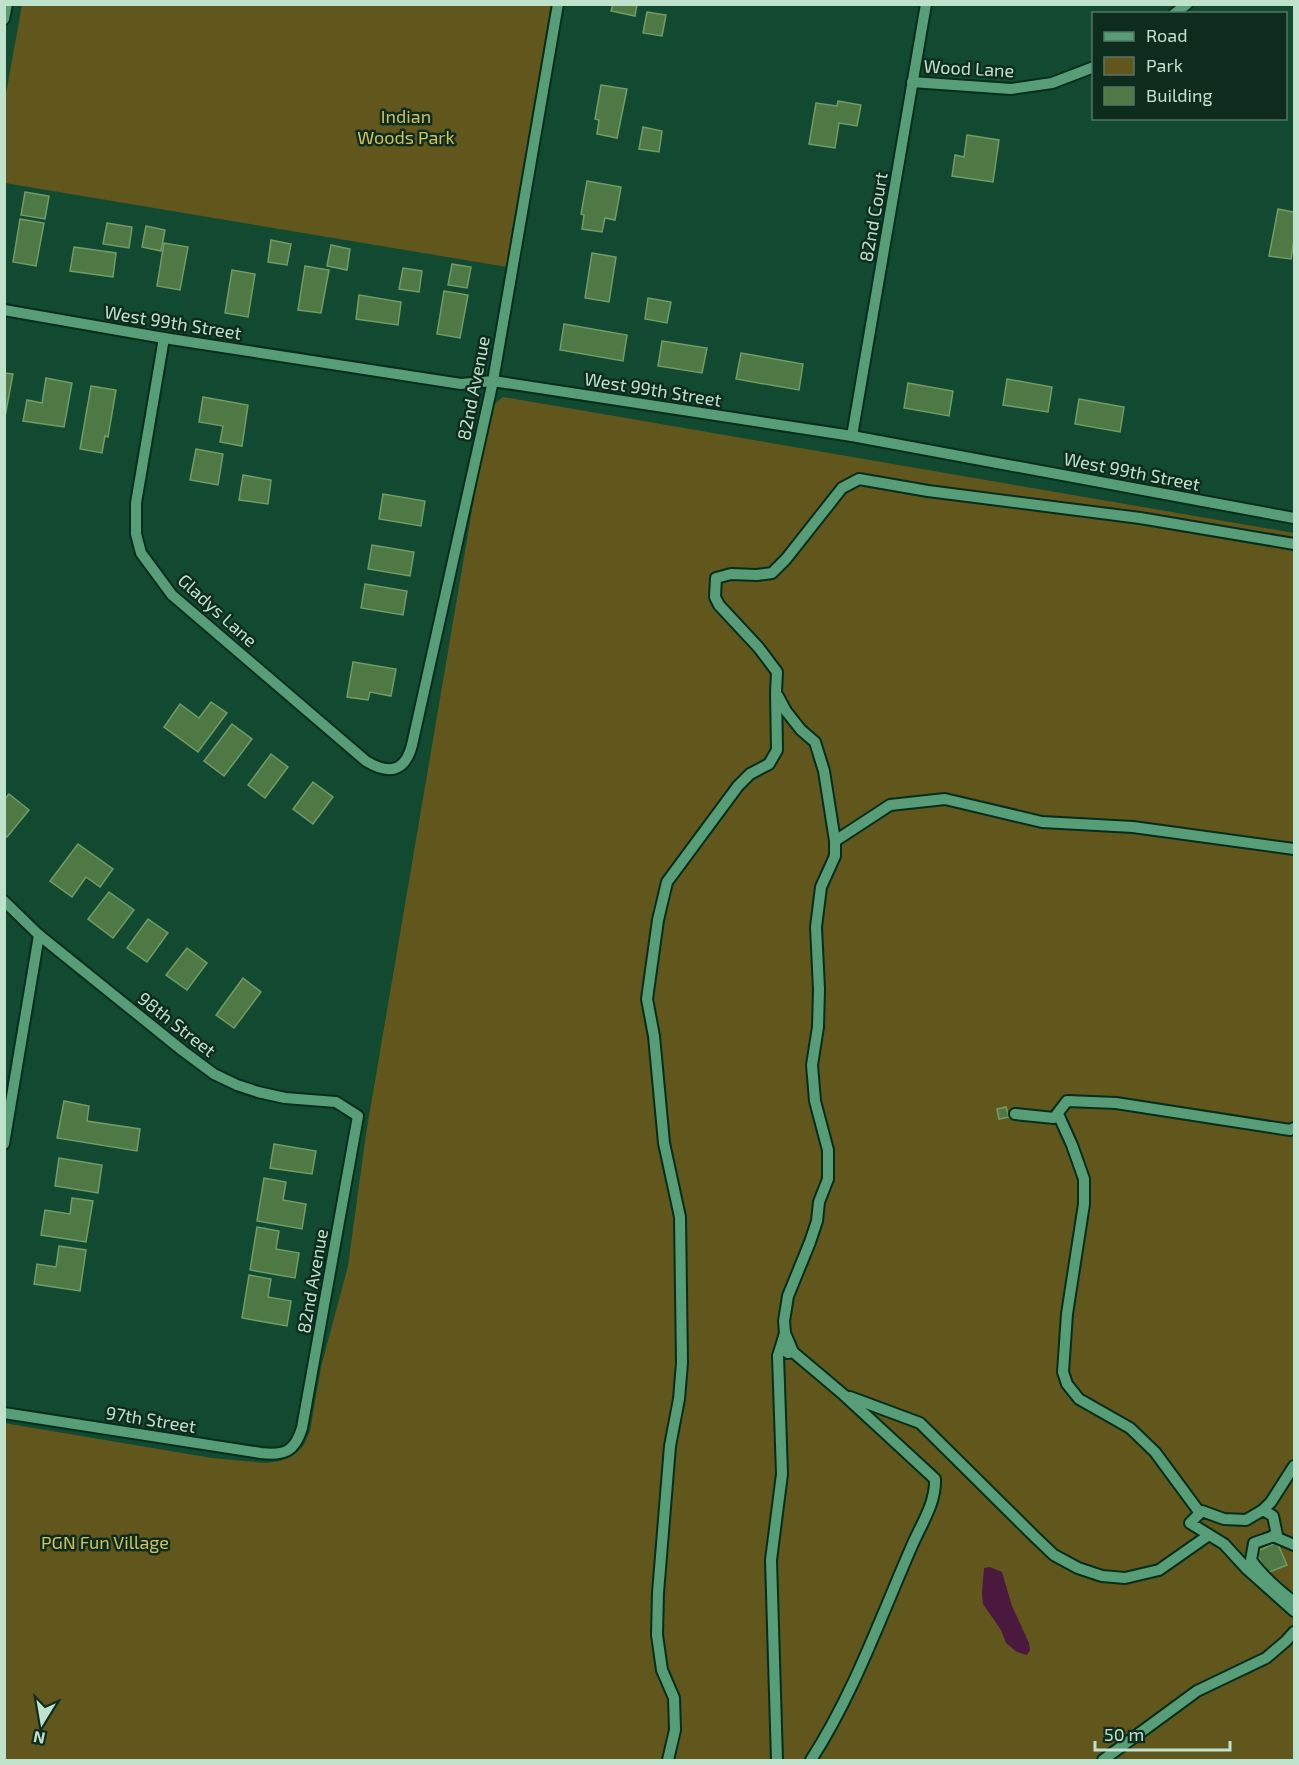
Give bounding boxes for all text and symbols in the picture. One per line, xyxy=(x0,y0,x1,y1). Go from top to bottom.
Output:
legend xyxy=(1092,12,1287,120)
text: Road xyxy=(1146,24,1187,46)
text: Park xyxy=(1146,54,1183,76)
street label: Wood Lane xyxy=(923,55,1015,81)
text: Building xyxy=(1146,84,1213,106)
park label: Indian Woods Park xyxy=(357,105,455,148)
street label: 82nd Court xyxy=(854,170,892,264)
street label: West 99th Street xyxy=(103,300,243,344)
street label: 82nd Avenue xyxy=(452,334,494,442)
street label: West 99th Street xyxy=(583,367,723,411)
street label: West 99th Street xyxy=(1062,447,1202,495)
street label: Gladys Lane xyxy=(174,569,262,651)
street label: 98th Street xyxy=(134,987,220,1061)
street label: 82nd Avenue xyxy=(292,1227,332,1335)
street label: 97th Street xyxy=(104,1401,198,1437)
park label: PGN Fun Village xyxy=(41,1531,169,1553)
north arrow xyxy=(12,1693,72,1753)
scale bar xyxy=(1095,1714,1230,1752)
text: 50 m xyxy=(1104,1723,1144,1745)
text: N xyxy=(32,1728,47,1749)

